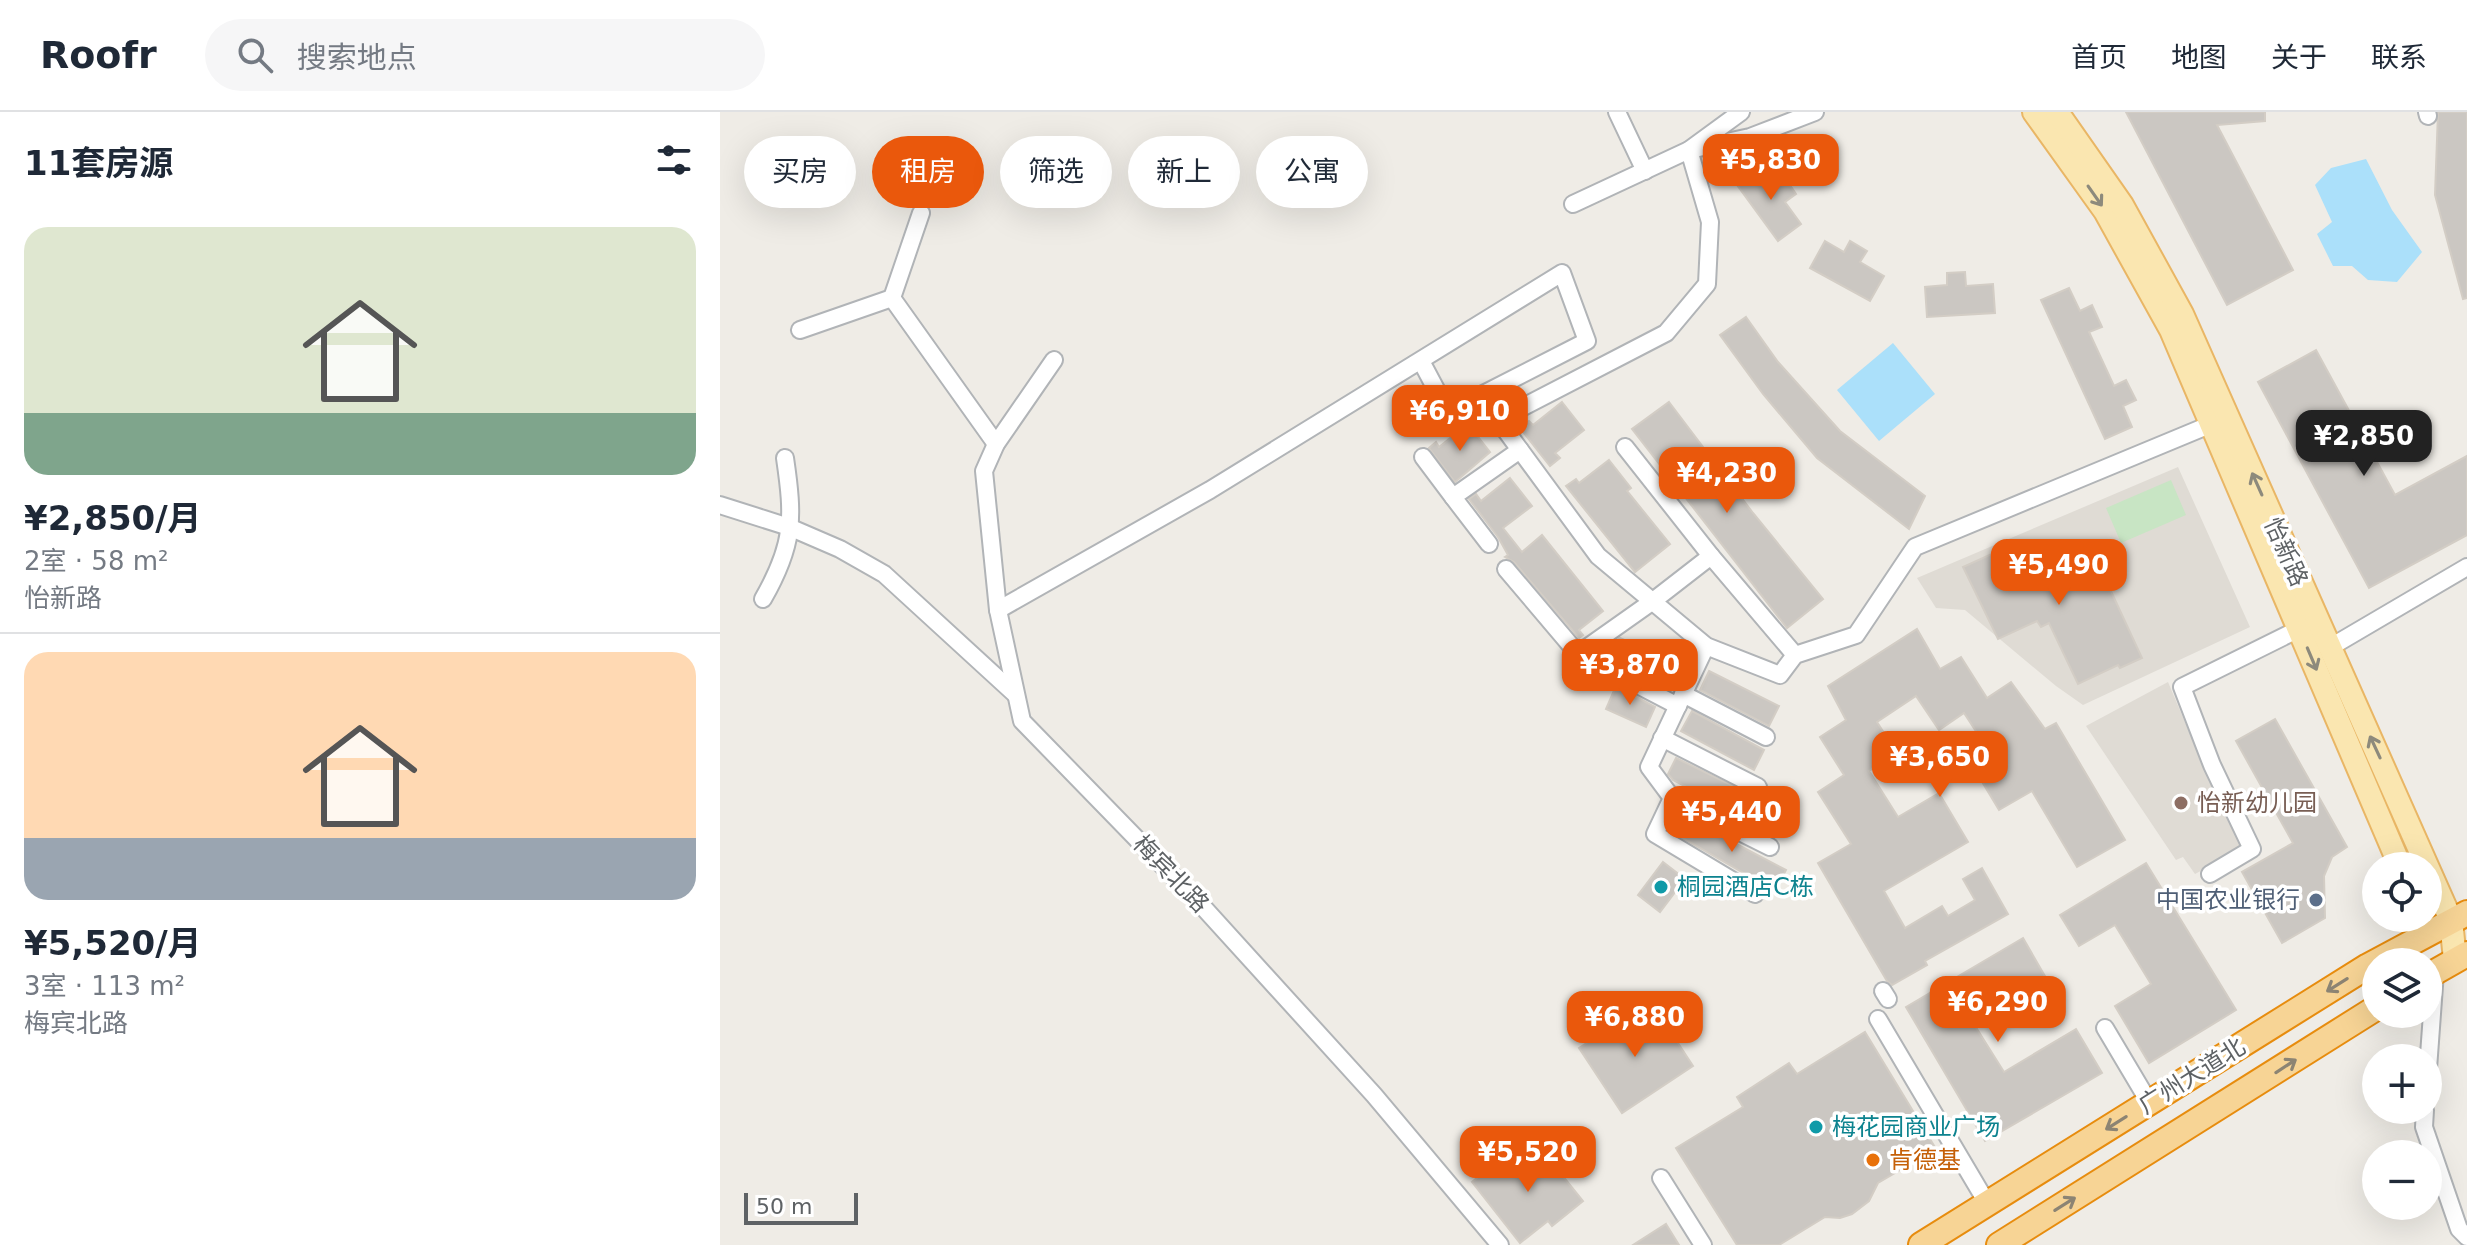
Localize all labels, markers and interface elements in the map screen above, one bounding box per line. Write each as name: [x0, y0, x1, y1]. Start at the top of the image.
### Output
search box: [205, 19, 765, 91]
text: Roofr: [40, 33, 157, 77]
icon: search: [233, 33, 277, 77]
text: 搜索地点: [297, 40, 417, 75]
text: 首页: [2071, 41, 2127, 74]
text: 地图: [2171, 41, 2227, 74]
text: 关于: [2271, 41, 2327, 74]
text: 联系: [2371, 41, 2427, 74]
pin: ¥5,830: [1706, 134, 1836, 202]
chip: 买房: [744, 136, 856, 208]
chip: 租房: [872, 136, 984, 208]
chip: 筛选: [1000, 136, 1112, 208]
chip: 新上: [1128, 136, 1240, 208]
chip: 公寓: [1256, 136, 1368, 208]
icon: filters: [652, 138, 696, 182]
text: 11套房源: [24, 143, 173, 183]
text: ¥5,830: [1721, 145, 1821, 175]
one-way arrow: [2087, 185, 2103, 207]
icon: home: [288, 279, 432, 423]
pin: ¥6,910: [1395, 385, 1525, 453]
text: ¥6,910: [1410, 396, 1510, 426]
pin: ¥2,850: [2299, 410, 2429, 478]
text: ¥2,850: [2314, 421, 2414, 451]
pin: ¥4,230: [1662, 447, 1792, 515]
text: ¥4,230: [1677, 458, 1777, 488]
one-way arrow: [2249, 473, 2264, 497]
text: ¥2,850/月: [24, 498, 202, 538]
street label: 怡新路: [2259, 513, 2313, 591]
pin: ¥5,490: [1994, 539, 2124, 607]
text: 2室 · 58 m²: [24, 546, 168, 576]
text: ¥5,490: [2009, 550, 2109, 580]
text: 怡新路: [24, 583, 102, 613]
pin: ¥3,870: [1565, 639, 1695, 707]
one-way arrow: [2306, 646, 2321, 671]
text: ¥3,870: [1580, 650, 1680, 680]
icon: home: [288, 704, 432, 848]
pin: ¥3,650: [1875, 731, 2005, 799]
one-way arrow: [2367, 735, 2382, 759]
text: ¥3,650: [1890, 742, 1990, 772]
pin: ¥5,440: [1667, 786, 1797, 854]
place label: 怡新幼儿园: [2197, 789, 2317, 817]
marker: 怡新幼儿园: [2172, 794, 2190, 812]
text: ¥5,440: [1682, 797, 1782, 827]
street label: 梅宾北路: [1128, 830, 1214, 918]
map controls: [2362, 852, 2442, 1220]
button: locate: [2362, 852, 2442, 932]
place label: 桐园酒店C栋: [1677, 873, 1814, 901]
marker: 桐园酒店C栋: [1652, 878, 1670, 896]
place label: 中国农业银行: [2156, 886, 2300, 914]
marker: 中国农业银行: [2307, 891, 2325, 909]
text: ¥5,520/月: [24, 923, 202, 963]
button: layers: [2362, 948, 2442, 1028]
text: 3室 · 113 m²: [24, 971, 185, 1001]
pin: ¥6,290: [1933, 976, 2063, 1044]
one-way arrow: [2326, 977, 2348, 994]
text: ¥6,290: [1948, 987, 2048, 1017]
pin: ¥6,880: [1570, 991, 1700, 1059]
text: ¥6,880: [1585, 1002, 1685, 1032]
text: 梅宾北路: [24, 1008, 128, 1038]
street label: 广州大道北: [2134, 1032, 2250, 1120]
button: +: [2362, 1044, 2442, 1124]
one-way arrow: [2274, 1058, 2297, 1074]
place label: 梅花园商业广场: [1832, 1113, 2000, 1141]
one-way arrow: [2105, 1115, 2128, 1131]
marker: 梅花园商业广场: [1807, 1118, 1825, 1136]
pin: ¥5,520: [1463, 1126, 1593, 1194]
text: ¥5,520: [1478, 1137, 1578, 1167]
button: −: [2362, 1140, 2442, 1220]
place label: 肯德基: [1889, 1146, 1961, 1174]
marker: 肯德基: [1864, 1151, 1882, 1169]
scale bar: [744, 1189, 858, 1225]
text: 50 m: [756, 1194, 812, 1219]
one-way arrow: [2053, 1196, 2076, 1212]

